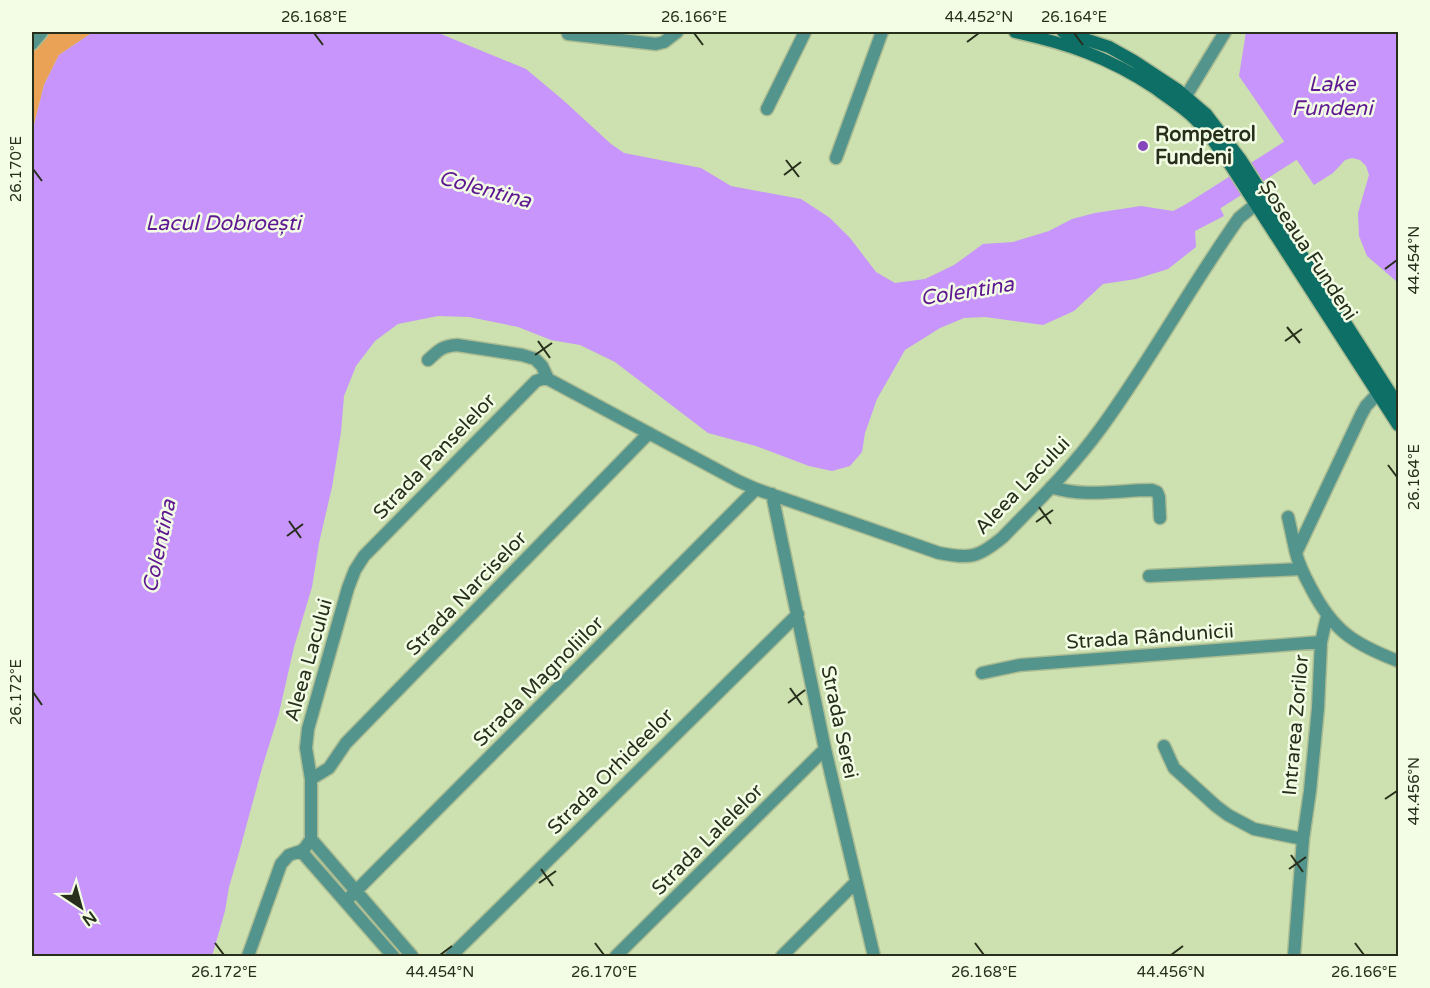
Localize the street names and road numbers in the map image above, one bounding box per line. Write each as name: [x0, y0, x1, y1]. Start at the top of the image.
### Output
street label: Șoseaua Fundeni: [1254, 176, 1362, 325]
street label: Strada Panselelor: [368, 388, 501, 525]
street label: Aleea Lacului: [970, 432, 1075, 540]
street label: Strada Narciselor: [401, 526, 532, 661]
street label: Aleea Lacului: [280, 596, 338, 724]
street label: Strada Magnoliilor: [468, 611, 609, 752]
street label: Strada Rândunicii: [1066, 619, 1235, 655]
street label: Intrarea Zorilor: [1278, 653, 1314, 797]
street label: Strada Serei: [815, 664, 863, 781]
street label: Strada Orhideelor: [543, 703, 679, 840]
street label: Strada Lalelelor: [647, 779, 769, 900]

